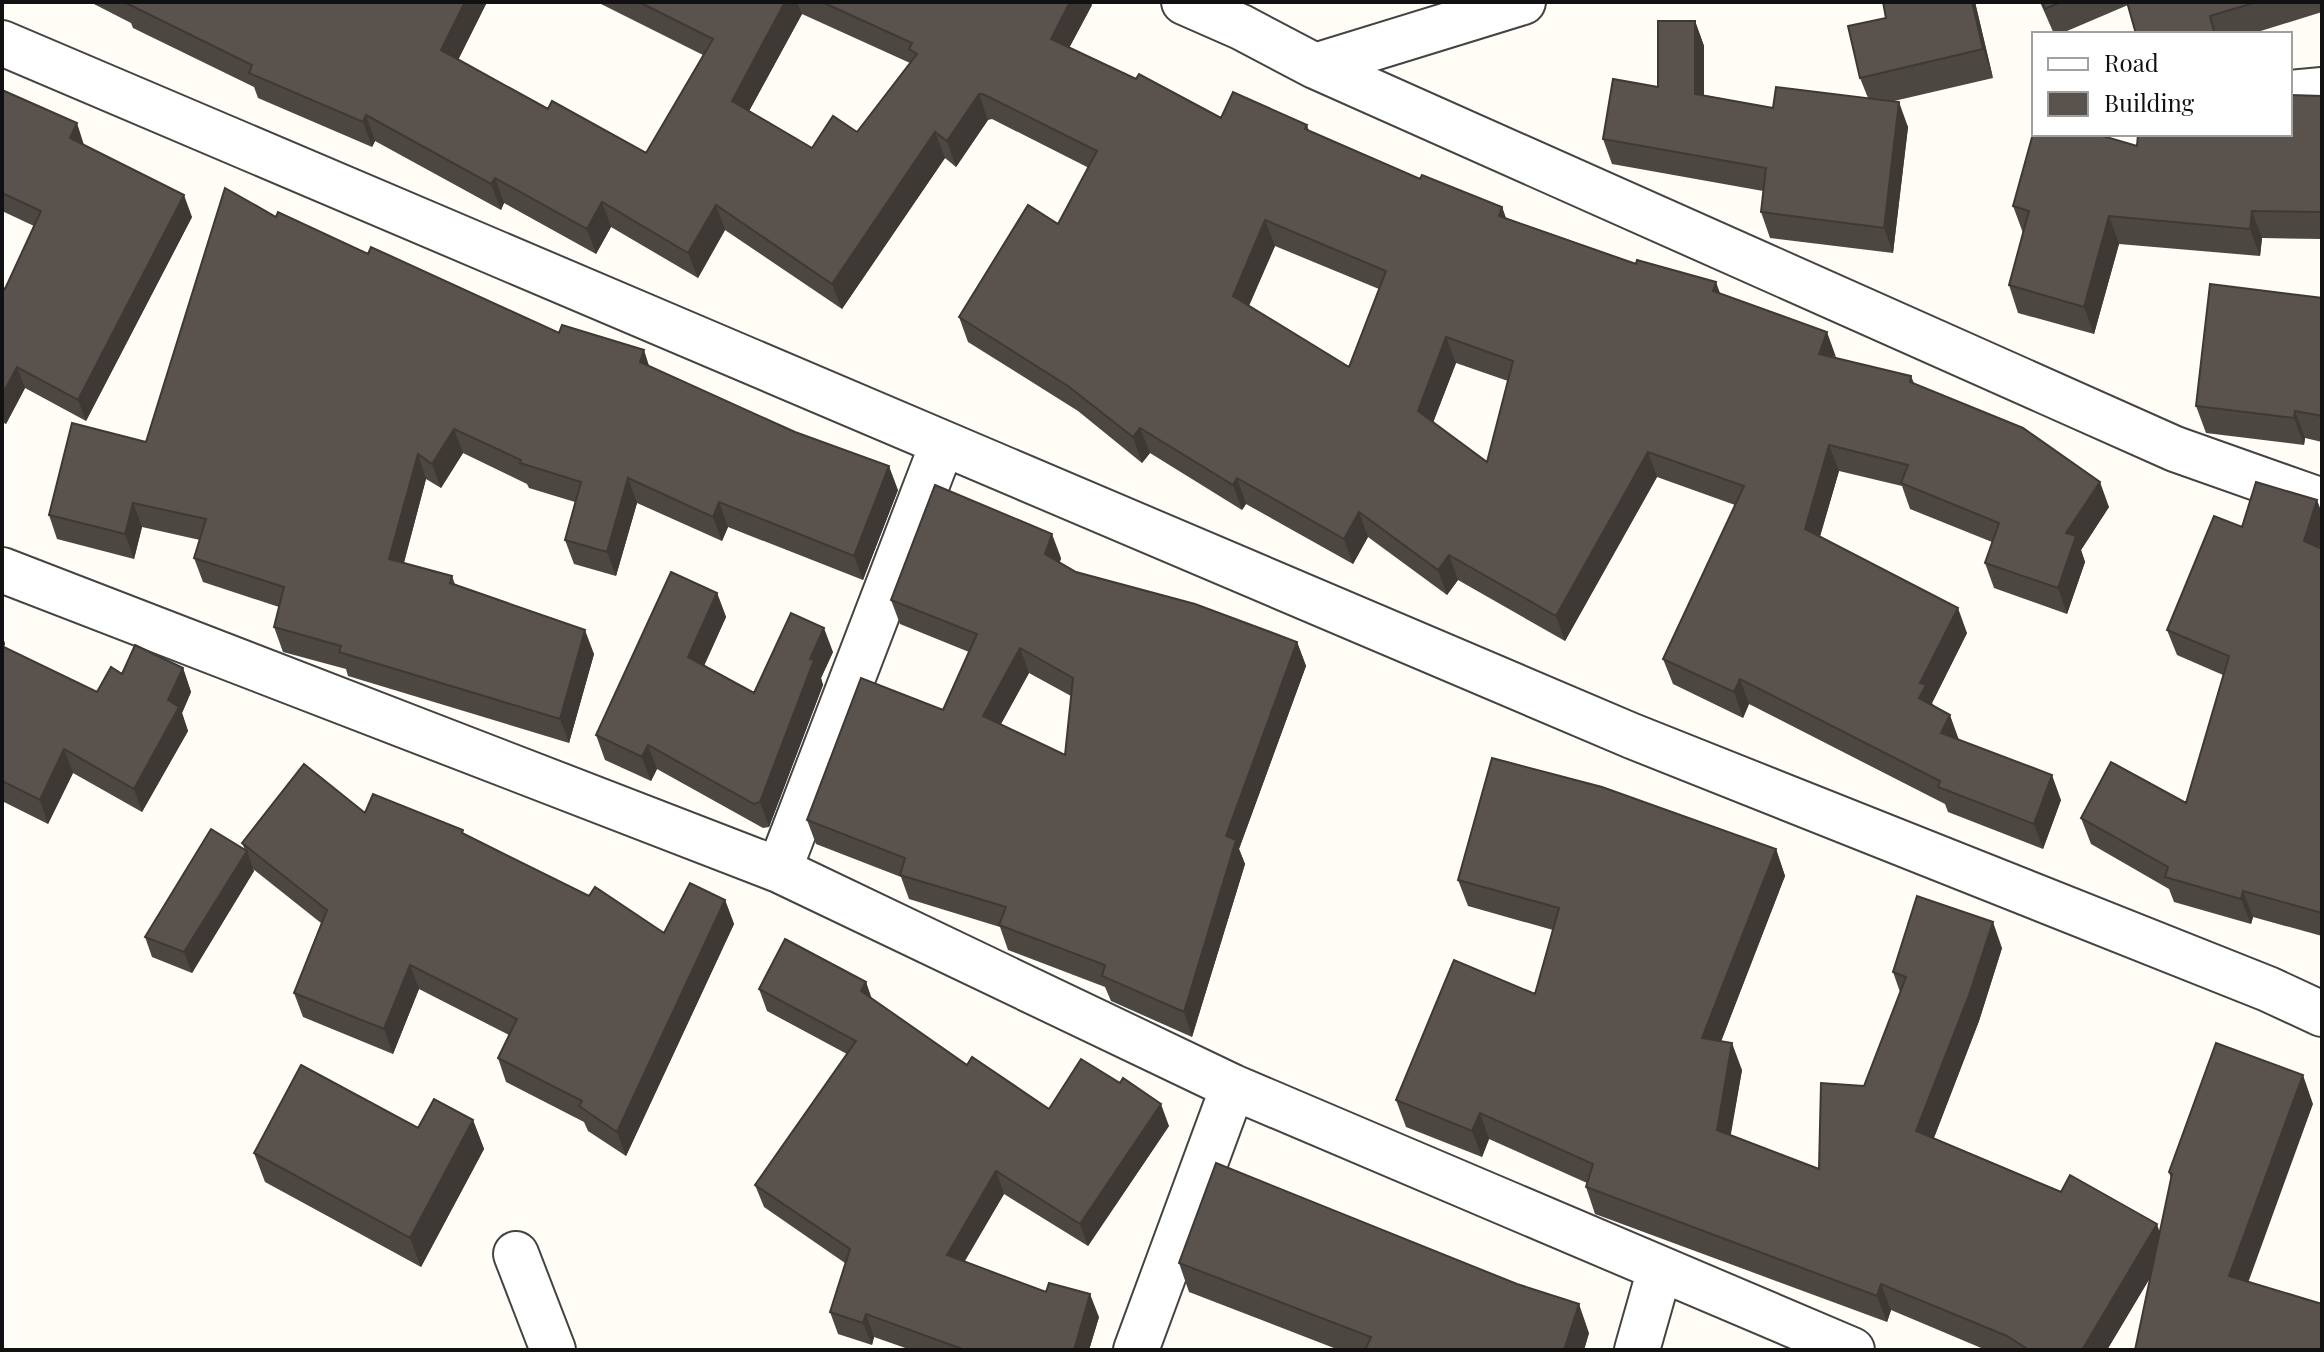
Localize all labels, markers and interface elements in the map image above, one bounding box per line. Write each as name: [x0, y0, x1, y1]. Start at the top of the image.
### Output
legend: [2032, 32, 2292, 136]
text: Road: [2104, 46, 2159, 78]
text: Building: [2104, 86, 2195, 118]

